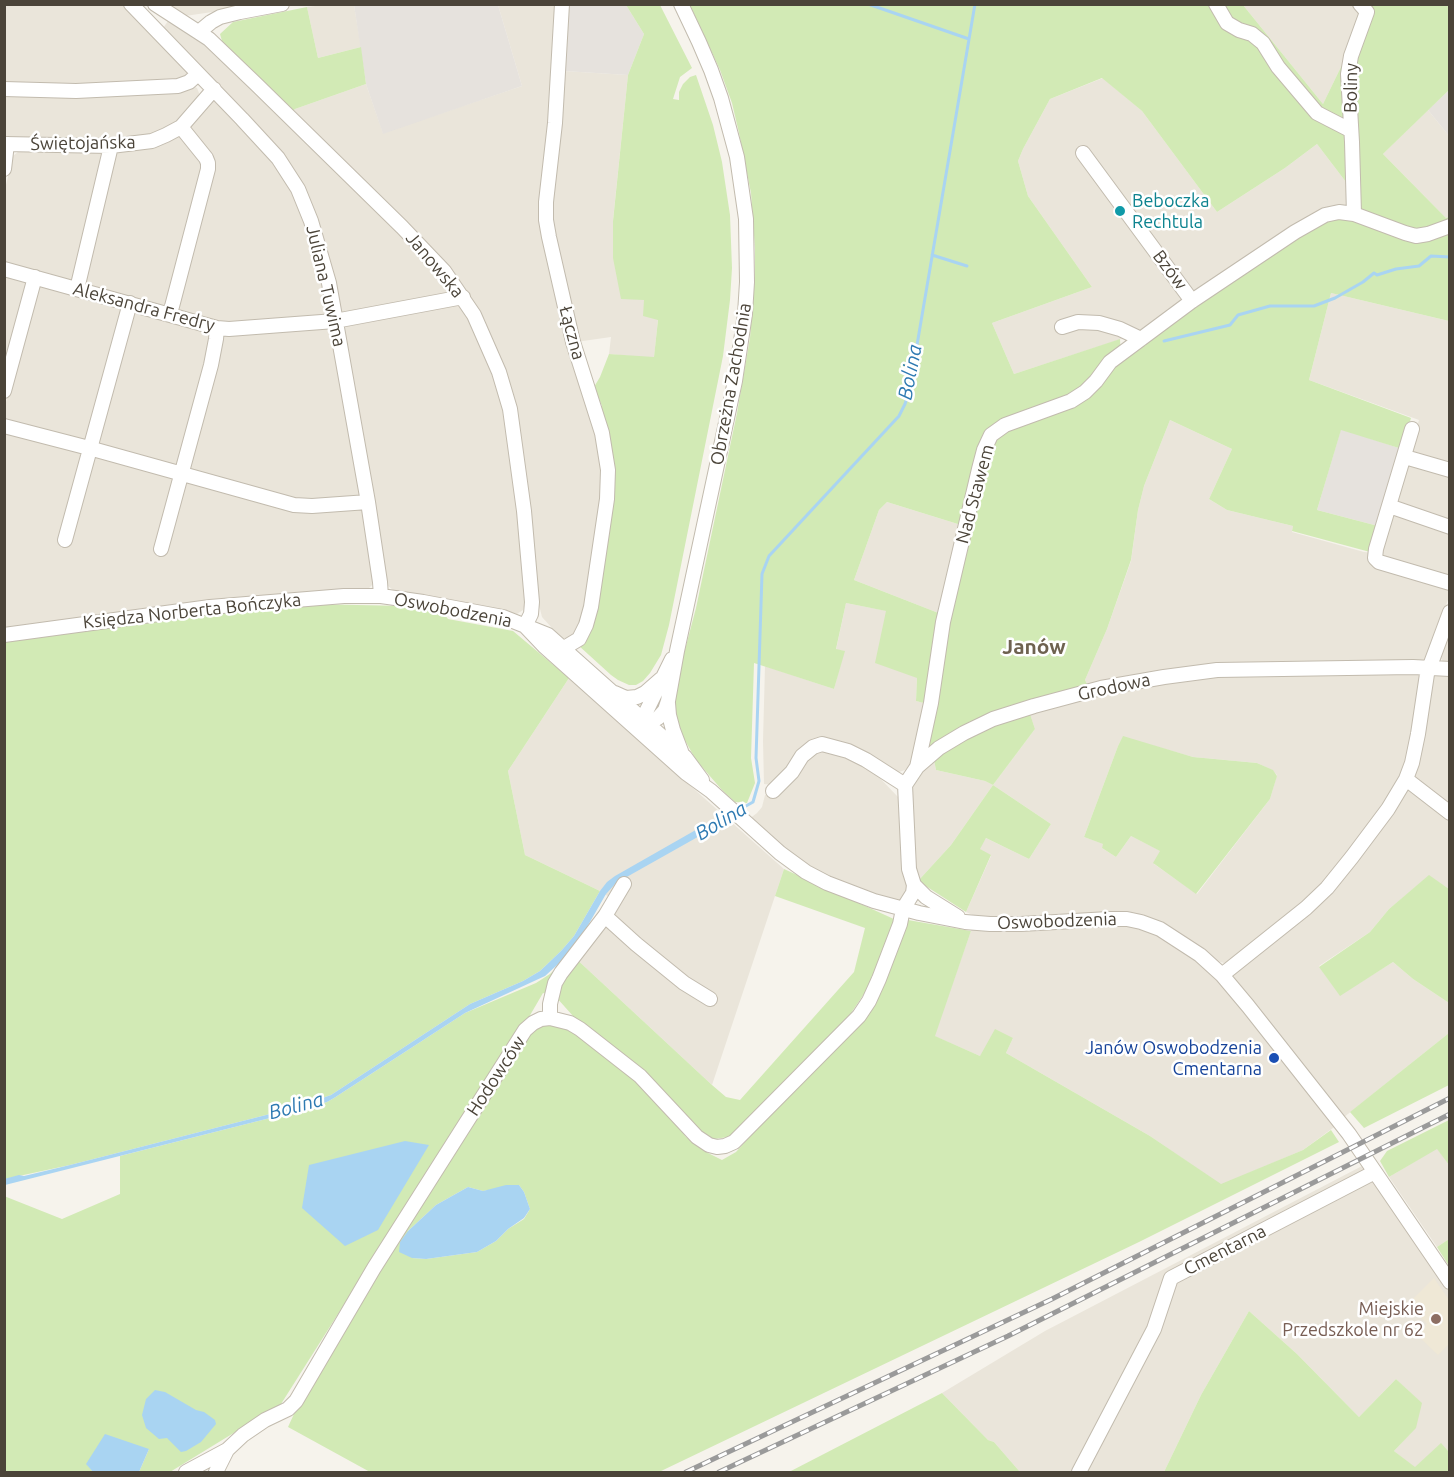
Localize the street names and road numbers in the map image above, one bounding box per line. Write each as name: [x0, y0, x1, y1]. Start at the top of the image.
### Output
street label: Boliny: [1340, 63, 1362, 113]
street label: Świętojańska: [30, 131, 136, 155]
street label: Juliana Tuwima: [302, 223, 350, 349]
street label: Janowska: [401, 228, 469, 302]
street label: Bzów: [1148, 246, 1192, 294]
street label: Aleksandra Fredry: [71, 278, 217, 336]
street label: Obrzeżna Zachodnia: [706, 301, 756, 467]
street label: Łączna: [554, 304, 590, 362]
street label: Nad Stawem: [951, 442, 999, 546]
street label: Oswobodzenia: [392, 588, 514, 632]
street label: Księdza Norberta Bończyka: [82, 589, 302, 633]
street label: Grodowa: [1076, 669, 1152, 705]
street label: Oswobodzenia: [997, 908, 1117, 934]
street label: Hodowców: [462, 1032, 530, 1120]
street label: Cmentarna: [1180, 1220, 1270, 1280]

